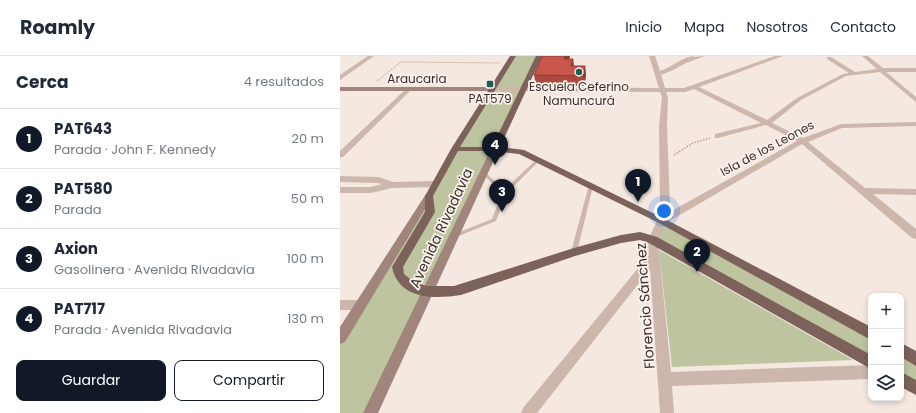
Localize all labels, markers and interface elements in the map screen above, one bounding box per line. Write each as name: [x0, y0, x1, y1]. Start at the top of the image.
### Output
text: Roamly: [20, 14, 95, 41]
text: Inicio: [625, 17, 662, 37]
text: Mapa: [684, 17, 725, 37]
text: Nosotros: [747, 17, 808, 37]
text: Contacto: [830, 17, 896, 37]
marker: Escuela Ceferino Namuncurá: [574, 67, 584, 77]
text: Cerca: [16, 70, 69, 94]
street label: Araucaria: [387, 70, 447, 87]
text: 4 resultados: [244, 72, 324, 91]
place label: Escuela Ceferino Namuncurá: [529, 78, 629, 109]
marker: PAT579: [485, 79, 495, 89]
place label: PAT579: [468, 90, 512, 107]
street label: Isla de los Leones: [717, 116, 817, 180]
text: PAT643: [54, 118, 112, 139]
text: 1: [27, 129, 31, 148]
text: 20 m: [291, 129, 324, 148]
pin: 4: [482, 132, 508, 165]
text: Parada · John F. Kennedy: [54, 140, 216, 159]
street label: Avenida Rivadavia: [404, 165, 478, 291]
pin: 1: [625, 169, 651, 202]
text: PAT580: [54, 178, 113, 199]
pin: 3: [489, 179, 515, 212]
text: 2: [25, 189, 33, 208]
text: 50 m: [291, 189, 324, 208]
text: Parada: [54, 200, 102, 219]
your location: [654, 201, 674, 221]
text: Axion: [54, 238, 98, 259]
pin: 2: [684, 239, 710, 272]
street label: Florencio Sánchez: [631, 242, 659, 370]
text: 3: [25, 249, 33, 268]
text: 100 m: [287, 249, 324, 268]
text: Gasolinera · Avenida Rivadavia: [54, 260, 255, 279]
map controls: [868, 293, 904, 401]
button: +: [868, 293, 904, 329]
text: PAT717: [54, 298, 105, 319]
text: 4: [25, 309, 33, 328]
text: 130 m: [287, 309, 324, 328]
text: Parada · Avenida Rivadavia: [54, 320, 232, 339]
button: −: [868, 329, 904, 365]
button: Guardar: [16, 360, 166, 401]
button: Compartir: [174, 360, 324, 401]
button: layers: [868, 365, 904, 401]

